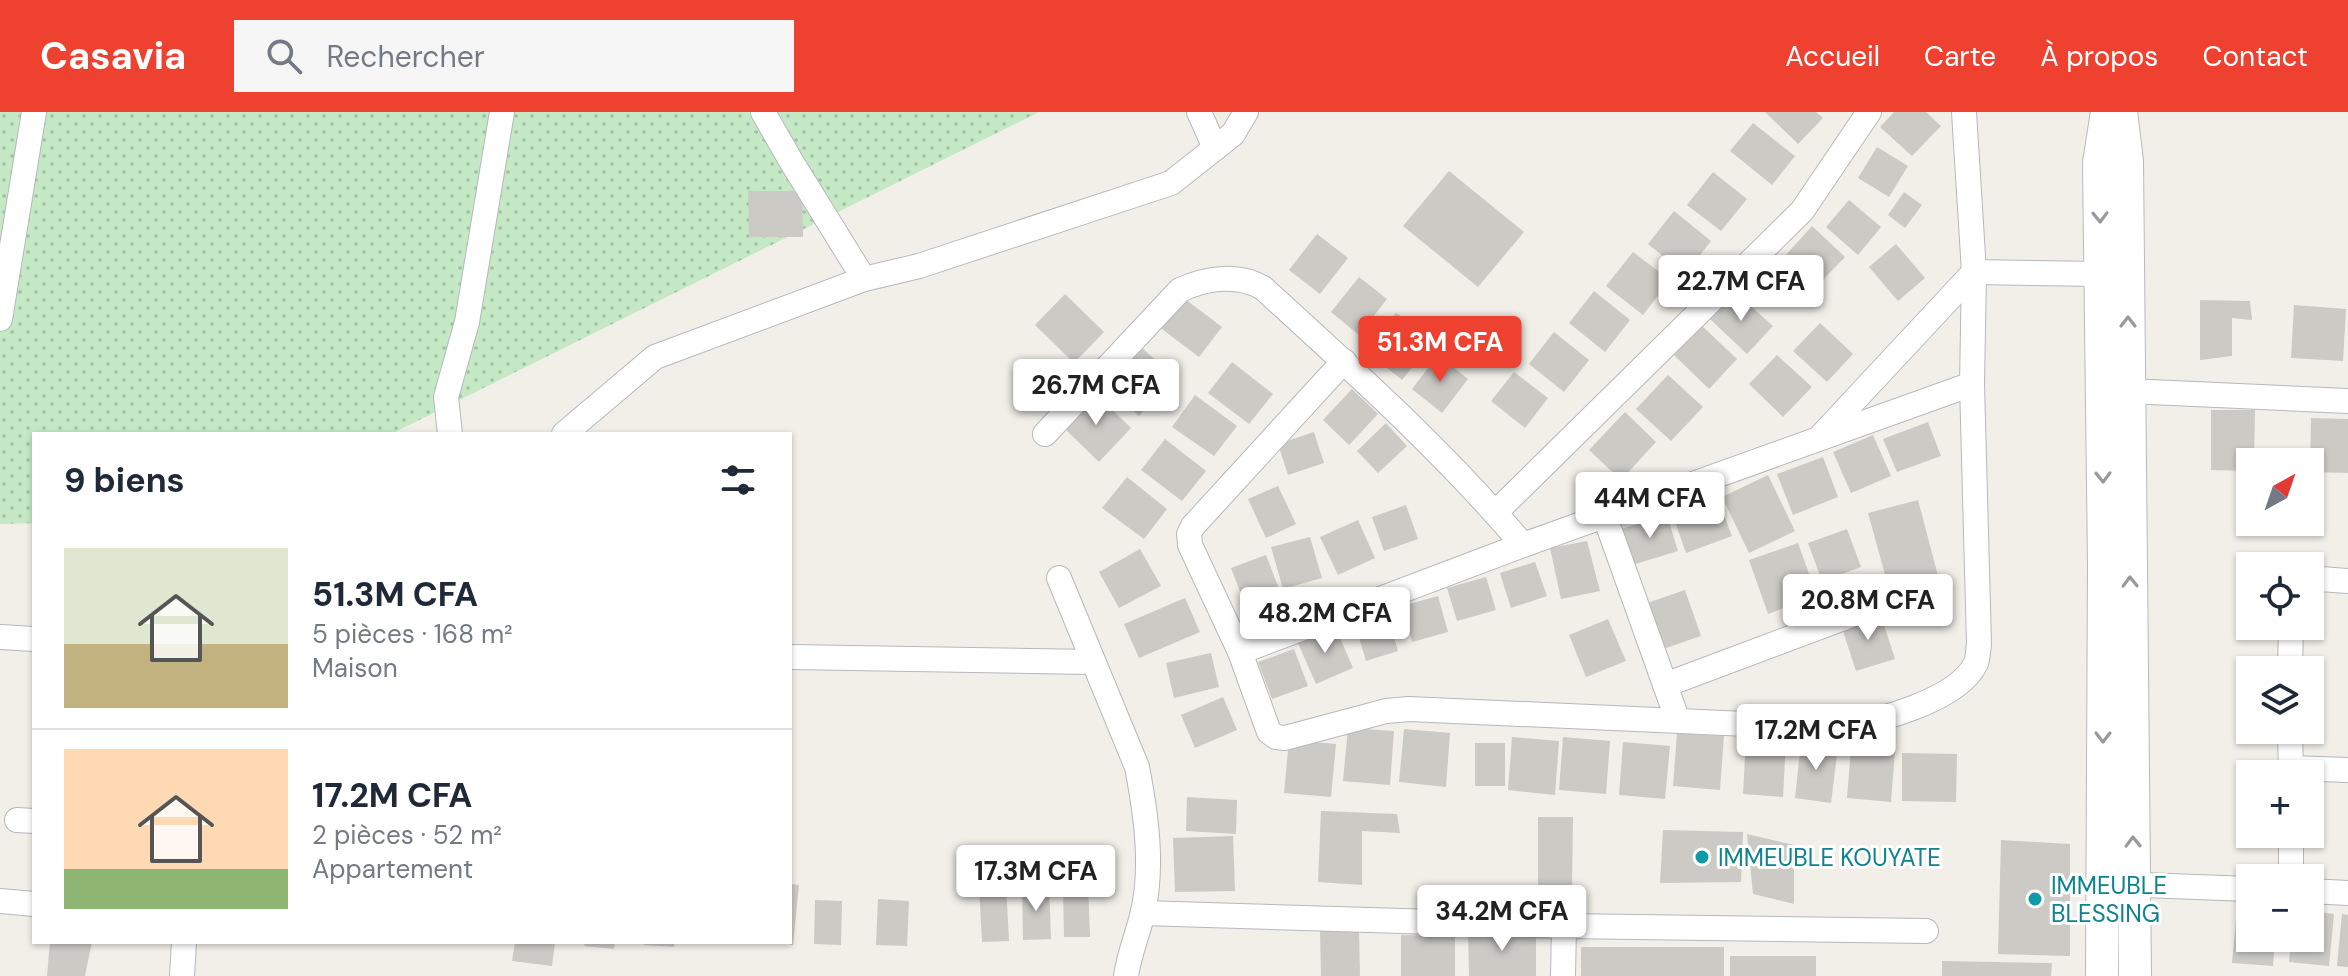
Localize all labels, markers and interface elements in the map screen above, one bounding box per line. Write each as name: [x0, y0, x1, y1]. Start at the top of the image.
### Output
search box: [234, 20, 794, 92]
text: Casavia: [40, 31, 186, 81]
icon: search: [262, 34, 306, 78]
text: Rechercher: [326, 37, 485, 76]
text: Accueil: [1785, 38, 1880, 75]
text: Carte: [1924, 38, 1996, 75]
text: À propos: [2040, 38, 2158, 75]
text: Contact: [2202, 38, 2308, 75]
one-way arrow: [2092, 211, 2109, 224]
pin: 22.7M CFA: [1649, 255, 1833, 323]
text: 22.7M CFA: [1677, 264, 1805, 298]
one-way arrow: [2119, 315, 2137, 328]
pin: 51.3M CFA: [1348, 316, 1532, 384]
text: 51.3M CFA: [1376, 325, 1504, 359]
pin: 26.7M CFA: [1004, 359, 1188, 427]
text: 26.7M CFA: [1031, 368, 1161, 402]
north arrow: [2236, 448, 2324, 536]
map controls: [2236, 448, 2324, 952]
text: 9 biens: [64, 458, 185, 503]
icon: filters: [716, 458, 760, 502]
one-way arrow: [2094, 471, 2112, 484]
pin: 44M CFA: [1576, 472, 1724, 540]
text: 44M CFA: [1593, 481, 1707, 515]
button: locate: [2236, 552, 2324, 640]
text: 51.3M CFA: [312, 572, 478, 617]
pin: 20.8M CFA: [1776, 574, 1960, 642]
one-way arrow: [2122, 575, 2139, 588]
icon: home: [128, 580, 224, 676]
text: 20.8M CFA: [1801, 583, 1935, 617]
pin: 48.2M CFA: [1233, 587, 1417, 655]
text: 48.2M CFA: [1258, 596, 1392, 630]
text: 5 pièces · 168 m²: [312, 617, 513, 651]
text: Maison: [312, 651, 398, 685]
button: layers: [2236, 656, 2324, 744]
pin: 17.2M CFA: [1724, 704, 1908, 772]
text: 17.2M CFA: [1755, 713, 1877, 747]
one-way arrow: [2094, 731, 2112, 744]
button: +: [2236, 760, 2324, 848]
text: 17.2M CFA: [312, 773, 472, 818]
icon: home: [128, 781, 224, 877]
text: 2 pièces · 52 m²: [312, 818, 502, 852]
one-way arrow: [2124, 835, 2142, 848]
place label: IMMEUBLE KOUYATE: [1718, 842, 1941, 873]
pin: 17.3M CFA: [944, 845, 1128, 913]
marker: IMMEUBLE KOUYATE: [1693, 848, 1711, 866]
text: Appartement: [312, 852, 473, 886]
text: 17.3M CFA: [974, 854, 1098, 888]
button: −: [2236, 864, 2324, 952]
place label: IMMEUBLE BLESSING: [2051, 870, 2167, 929]
pin: 34.2M CFA: [1410, 885, 1594, 953]
marker: IMMEUBLE BLESSING: [2026, 890, 2044, 908]
text: 34.2M CFA: [1435, 894, 1569, 928]

